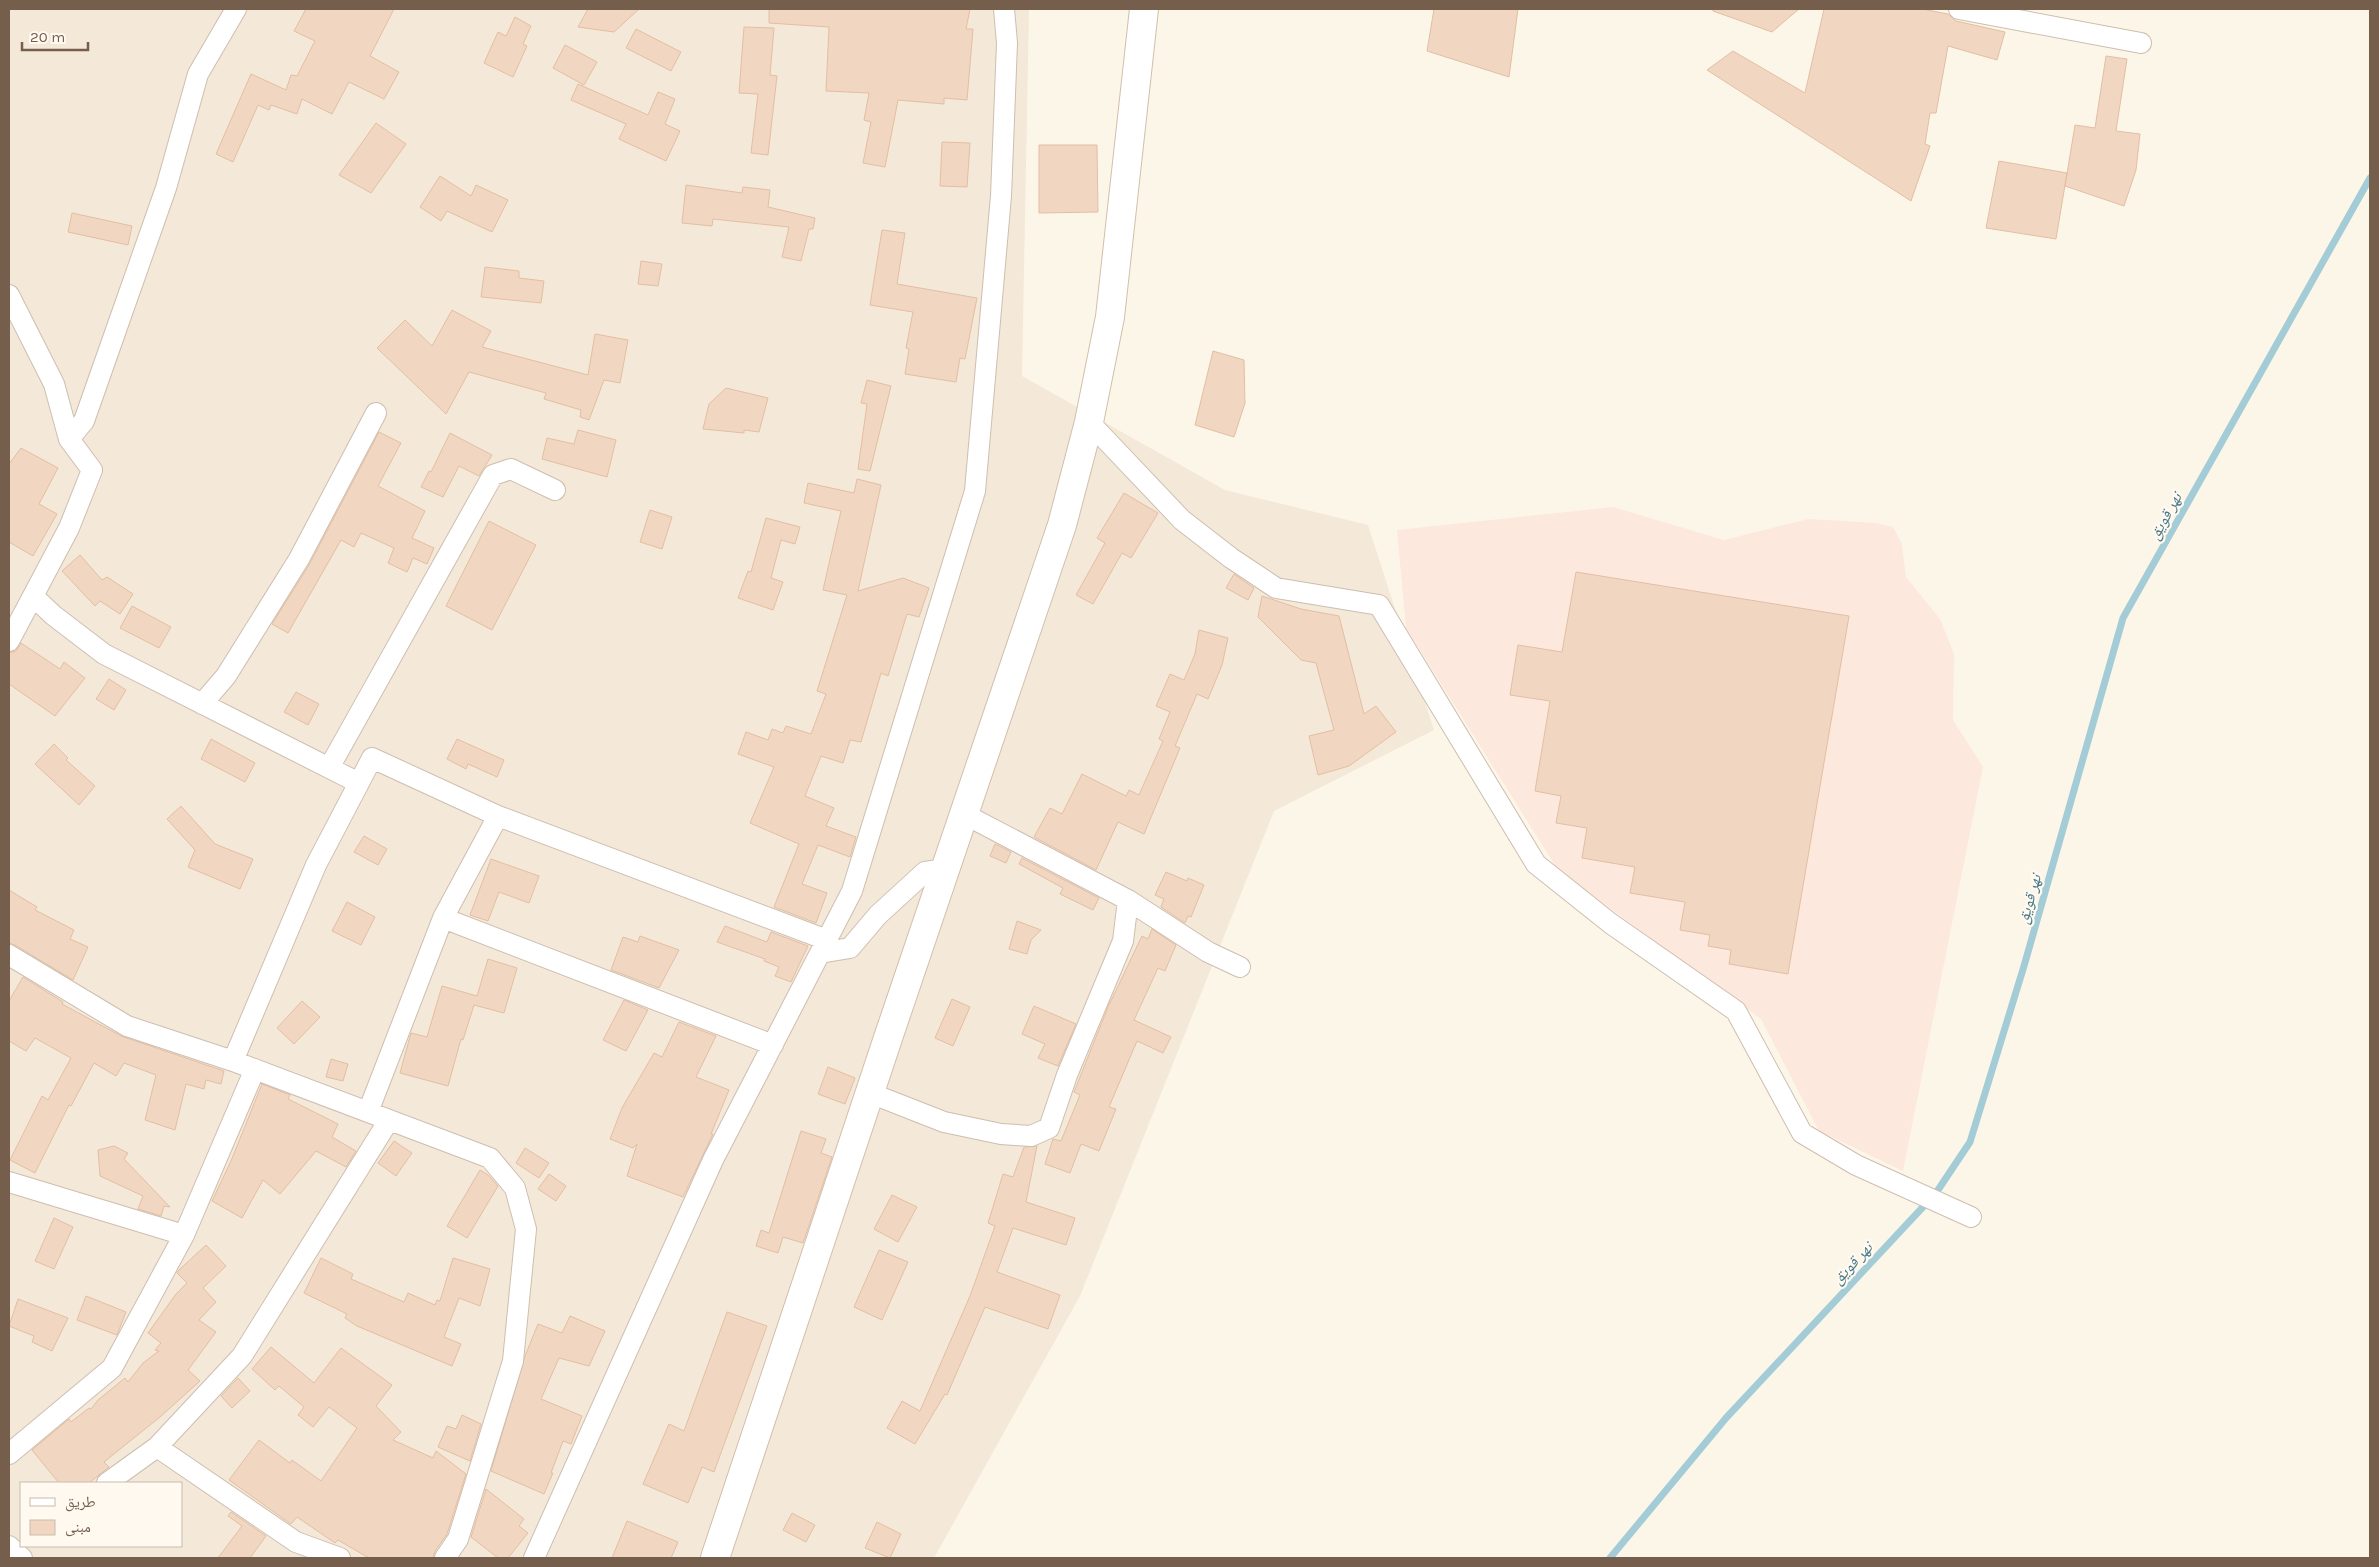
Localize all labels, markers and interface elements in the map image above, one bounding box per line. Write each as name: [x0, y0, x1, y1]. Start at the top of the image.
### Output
scale bar: [22, 20, 89, 52]
text: 20 m: [30, 28, 65, 46]
water label: نهر قويق: [2144, 487, 2188, 543]
water label: نهر قويق: [2013, 870, 2047, 926]
water label: نهر قويق: [1828, 1236, 1879, 1289]
legend: [20, 1482, 182, 1547]
text: طريق: [65, 1493, 96, 1512]
text: مبنى: [65, 1518, 91, 1537]

